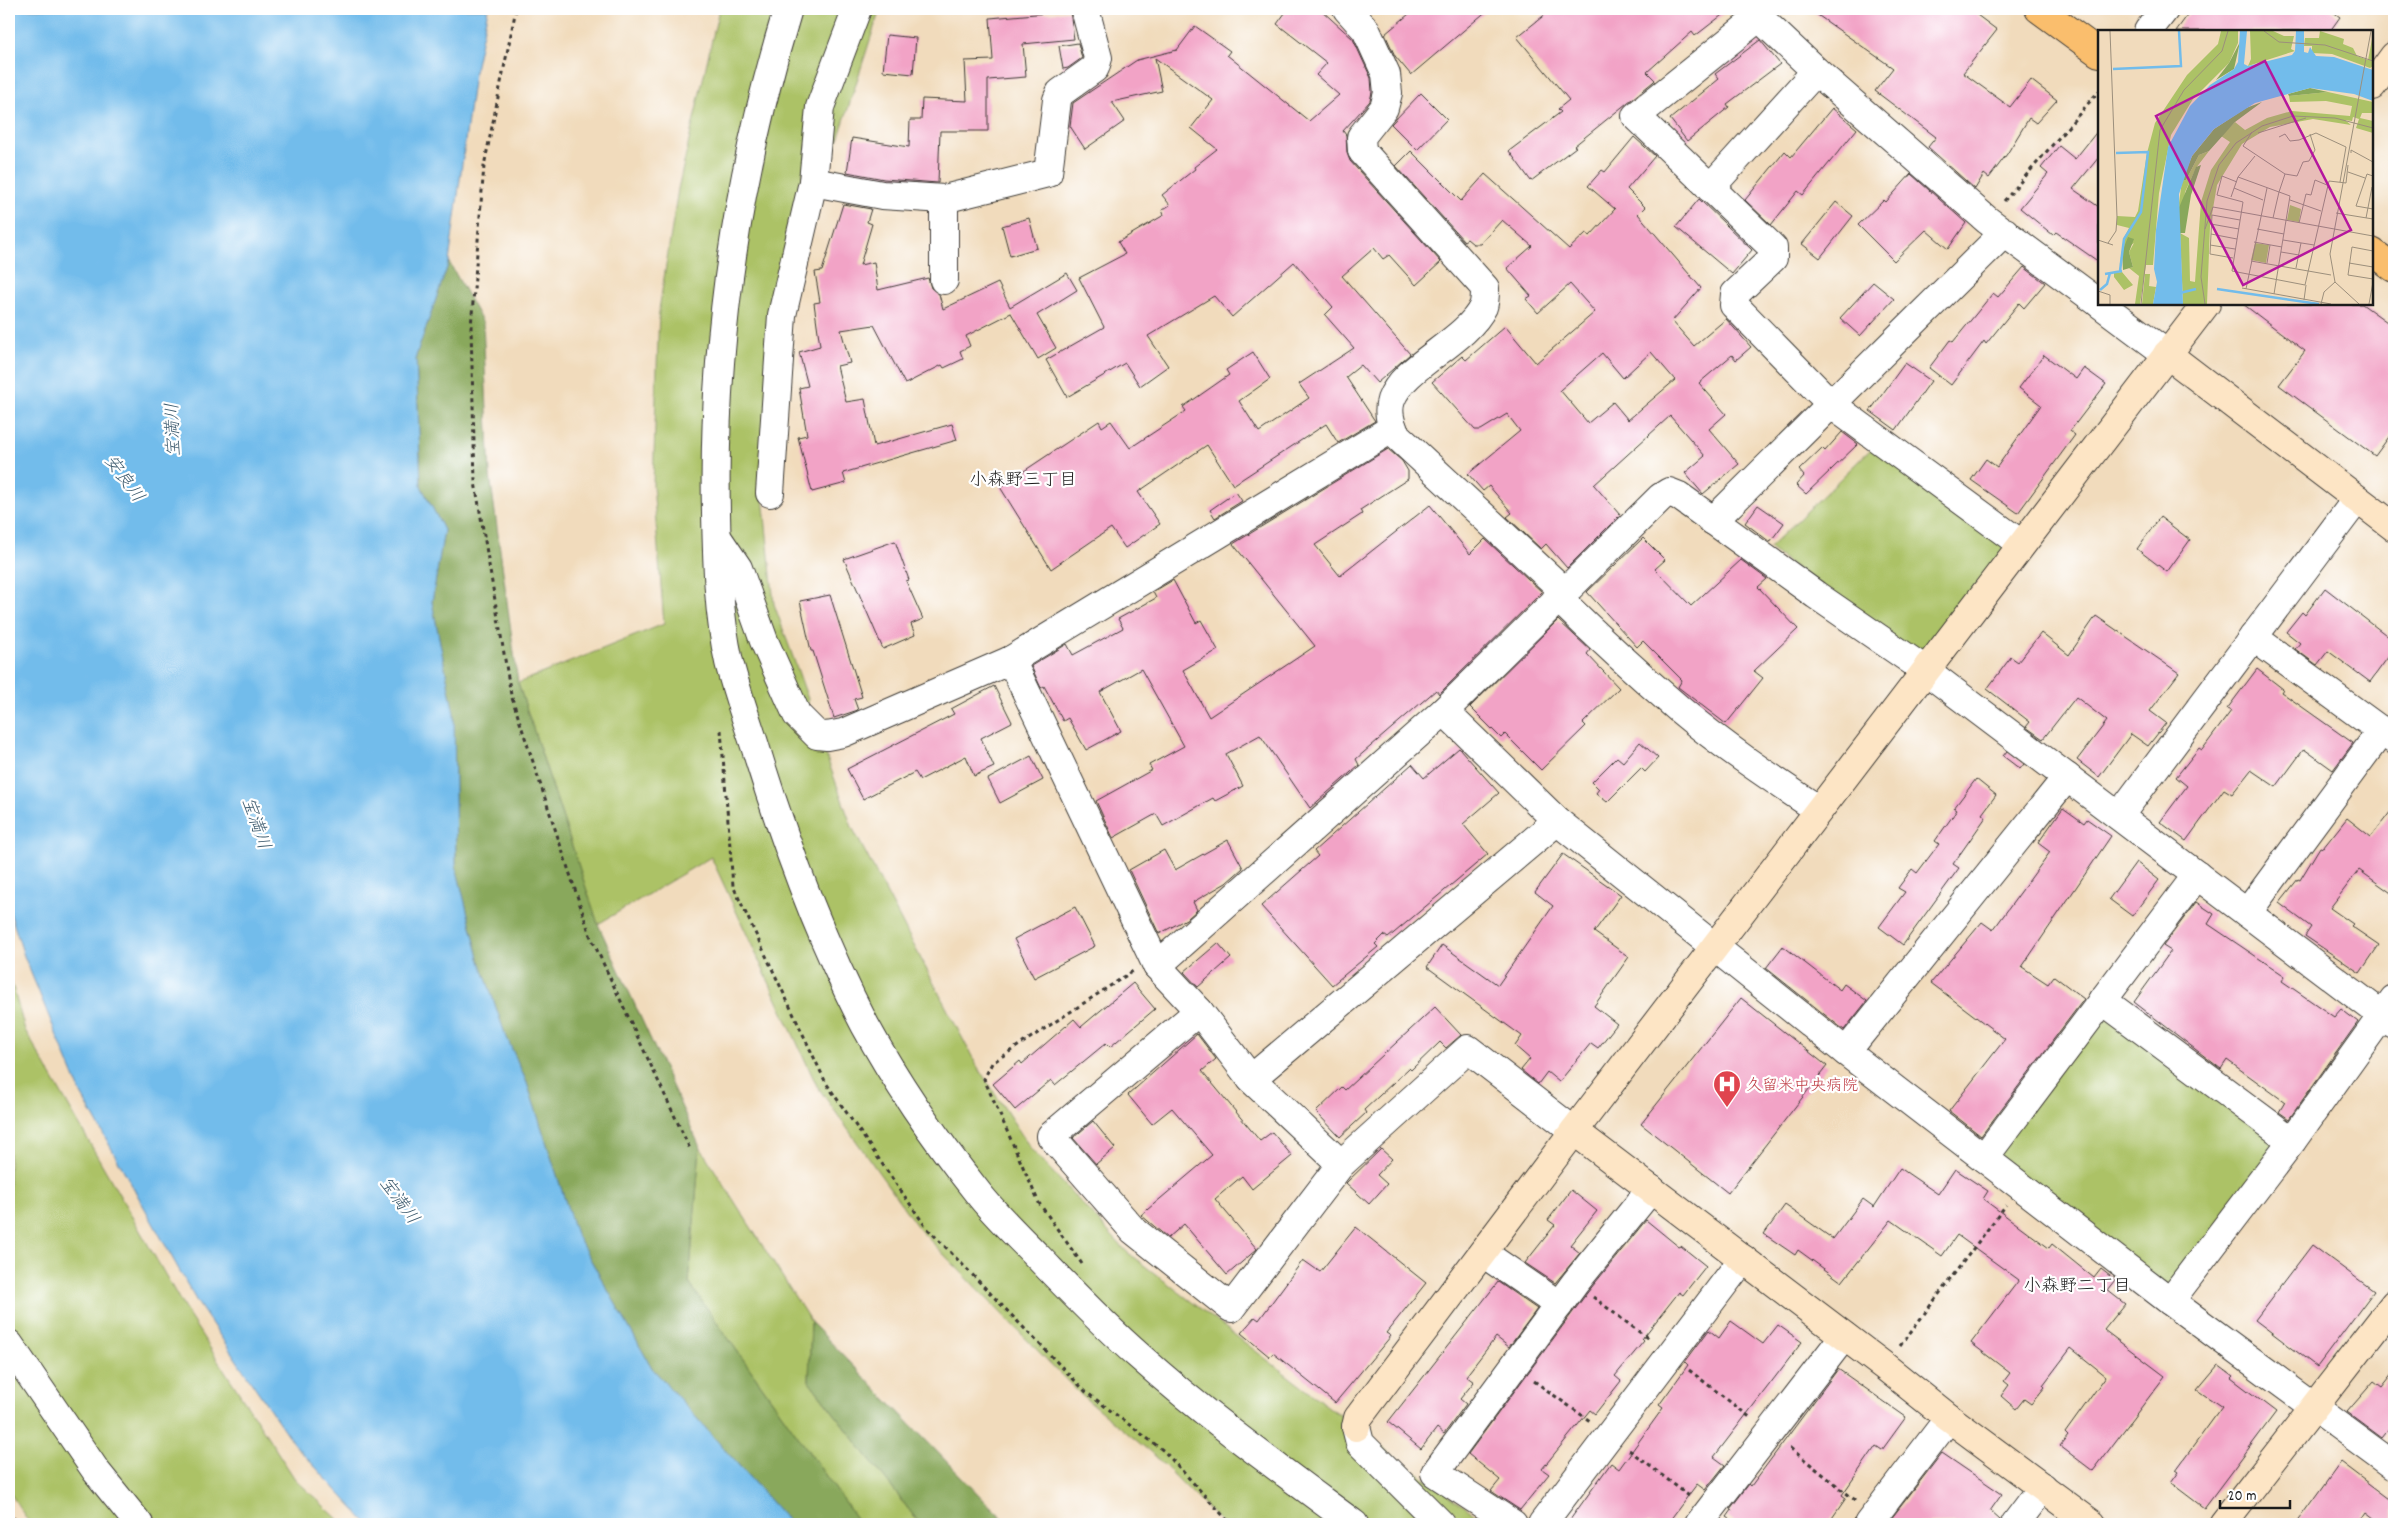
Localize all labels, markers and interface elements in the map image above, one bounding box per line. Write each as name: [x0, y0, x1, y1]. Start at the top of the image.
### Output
inset map: [2098, 30, 2373, 305]
water label: 宝満川: [161, 402, 188, 457]
water label: 安良川: [97, 450, 149, 509]
district label: 小森野三丁目: [969, 469, 1077, 494]
water label: 宝満川: [234, 794, 275, 853]
hospital icon: 久留米中央病院: [1712, 1069, 1742, 1108]
place label: 久留米中央病院: [1746, 1075, 1858, 1098]
water label: 宝満川: [372, 1172, 424, 1231]
district label: 小森野二丁目: [2023, 1275, 2131, 1300]
scale bar: [2220, 1478, 2290, 1510]
text: 20 m: [2228, 1486, 2256, 1508]

